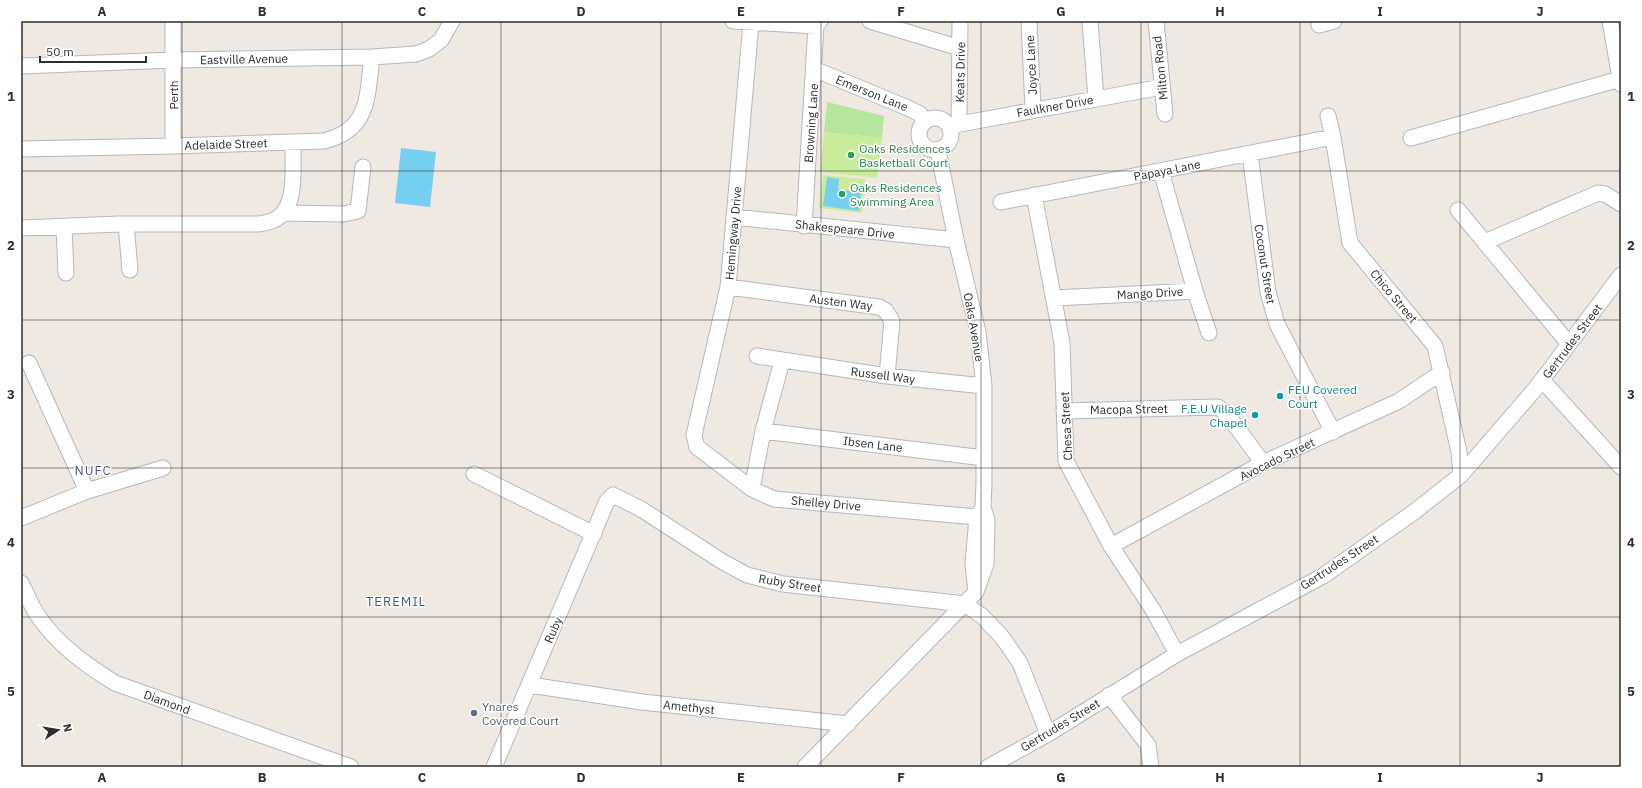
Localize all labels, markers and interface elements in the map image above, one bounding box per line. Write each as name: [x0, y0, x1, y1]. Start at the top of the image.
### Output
text: A: [98, 3, 107, 20]
text: B: [258, 3, 267, 20]
text: C: [418, 3, 427, 20]
text: D: [576, 3, 586, 20]
text: E: [737, 3, 745, 20]
text: F: [897, 3, 905, 20]
text: G: [1056, 3, 1066, 20]
text: H: [1215, 3, 1225, 20]
text: I: [1377, 3, 1383, 20]
text: J: [1536, 3, 1544, 20]
street label: Joyce Lane: [1022, 34, 1040, 95]
street label: Milton Road: [1149, 35, 1171, 101]
scale bar: [40, 38, 146, 64]
street label: Keats Drive: [952, 41, 968, 103]
text: 50 m: [46, 44, 74, 59]
street label: Eastville Avenue: [200, 51, 289, 67]
street label: Emerson Lane: [834, 72, 911, 114]
street label: Perth: [166, 80, 181, 110]
street label: Browning Lane: [801, 82, 821, 163]
text: 1: [7, 88, 15, 105]
text: 1: [1627, 88, 1635, 105]
street label: Faulkner Drive: [1016, 92, 1095, 120]
street label: Adelaide Street: [184, 135, 268, 153]
place label: Oaks Residences Basketball Court: [859, 141, 951, 170]
marker: Oaks Residences Basketball Court: [846, 150, 856, 160]
street label: Papaya Lane: [1132, 156, 1202, 184]
place label: Oaks Residences Swimming Area: [850, 180, 942, 209]
street label: Hemingway Drive: [721, 185, 745, 280]
marker: Oaks Residences Swimming Area: [837, 189, 847, 199]
street label: Shakespeare Drive: [794, 216, 896, 242]
street label: Coconut Street: [1251, 223, 1279, 305]
text: 2: [7, 237, 15, 254]
text: 2: [1627, 237, 1635, 254]
street label: Chico Street: [1367, 266, 1421, 326]
street label: Mango Drive: [1116, 284, 1184, 302]
street label: Austen Way: [809, 291, 873, 313]
street label: Oaks Avenue: [961, 291, 988, 363]
street label: Gertrudes Street: [1539, 301, 1605, 381]
street label: Russell Way: [850, 364, 916, 386]
place label: FEU Covered Court: [1288, 382, 1357, 411]
text: 3: [7, 386, 15, 403]
text: 3: [1627, 386, 1635, 403]
street label: Chesa Street: [1057, 391, 1075, 461]
marker: FEU Covered Court: [1275, 391, 1285, 401]
street label: Macopa Street: [1090, 401, 1168, 417]
place label: F.E.U Village Chapel: [1181, 401, 1247, 430]
marker: F.E.U Village Chapel: [1250, 410, 1260, 420]
street label: Ibsen Lane: [842, 433, 904, 455]
street label: Avocado Street: [1237, 434, 1317, 484]
district label: NUFC: [74, 462, 112, 479]
street label: Shelley Drive: [790, 492, 862, 514]
street label: Gertrudes Street: [1297, 531, 1381, 593]
text: 4: [7, 534, 15, 551]
text: 4: [1627, 534, 1635, 551]
street label: Ruby Street: [758, 571, 822, 595]
district label: TEREMIL: [366, 593, 426, 610]
street label: Ruby: [541, 614, 565, 646]
text: 5: [7, 683, 15, 700]
text: 5: [1627, 683, 1635, 700]
street label: Diamond: [142, 687, 192, 717]
street label: Gertrudes Street: [1018, 695, 1102, 755]
street label: Amethyst: [663, 697, 715, 717]
place label: Ynares Covered Court: [482, 699, 559, 728]
marker: Ynares Covered Court: [469, 708, 479, 718]
north arrow: [38, 710, 78, 750]
text: N: [60, 723, 75, 733]
text: A: [98, 769, 107, 786]
text: B: [258, 769, 267, 786]
text: C: [418, 769, 427, 786]
text: D: [576, 769, 586, 786]
text: E: [737, 769, 745, 786]
text: F: [897, 769, 905, 786]
text: G: [1056, 769, 1066, 786]
text: H: [1215, 769, 1225, 786]
text: I: [1377, 769, 1383, 786]
text: J: [1536, 769, 1544, 786]

